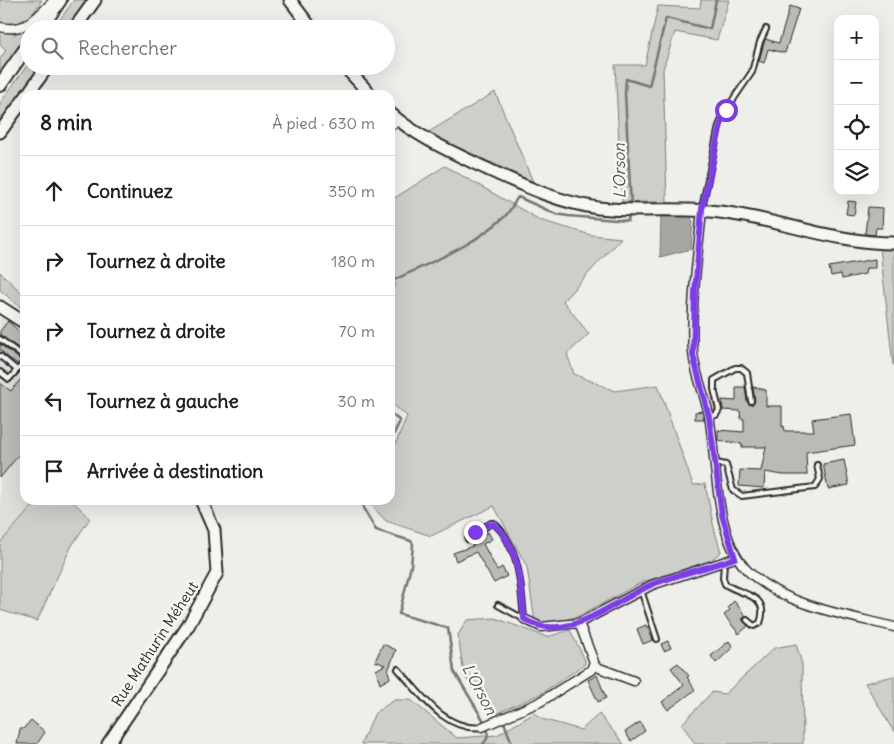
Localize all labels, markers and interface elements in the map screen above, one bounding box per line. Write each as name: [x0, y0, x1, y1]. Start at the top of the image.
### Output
map controls: [834, 15, 879, 195]
button: +: [834, 15, 879, 60]
search box: [20, 20, 395, 75]
icon: search: [38, 34, 66, 62]
text: Rechercher: [78, 36, 177, 60]
button: −: [834, 60, 879, 105]
route start: [715, 99, 738, 122]
button: locate: [834, 105, 879, 150]
text: 8 min: [40, 109, 92, 136]
text: À pied · 630 m: [272, 113, 375, 133]
water label: L’Orson: [609, 142, 629, 199]
button: layers: [834, 150, 879, 195]
icon: ahead: [40, 177, 68, 205]
text: Continuez: [87, 179, 173, 203]
text: 350 m: [328, 181, 375, 201]
icon: right: [40, 247, 68, 275]
text: Tournez à droite: [87, 249, 226, 273]
text: 180 m: [331, 251, 375, 271]
icon: right: [40, 317, 68, 345]
text: Tournez à droite: [87, 319, 226, 343]
text: 70 m: [339, 321, 375, 341]
icon: left: [40, 387, 68, 415]
text: Tournez à gauche: [87, 389, 239, 413]
text: 30 m: [338, 391, 375, 411]
icon: arrive: [40, 457, 68, 485]
text: Arrivée à destination: [87, 459, 263, 483]
route end: [464, 521, 487, 544]
street label: Rue Mathurin Méheut: [107, 578, 202, 710]
water label: L’Orson: [458, 660, 502, 719]

